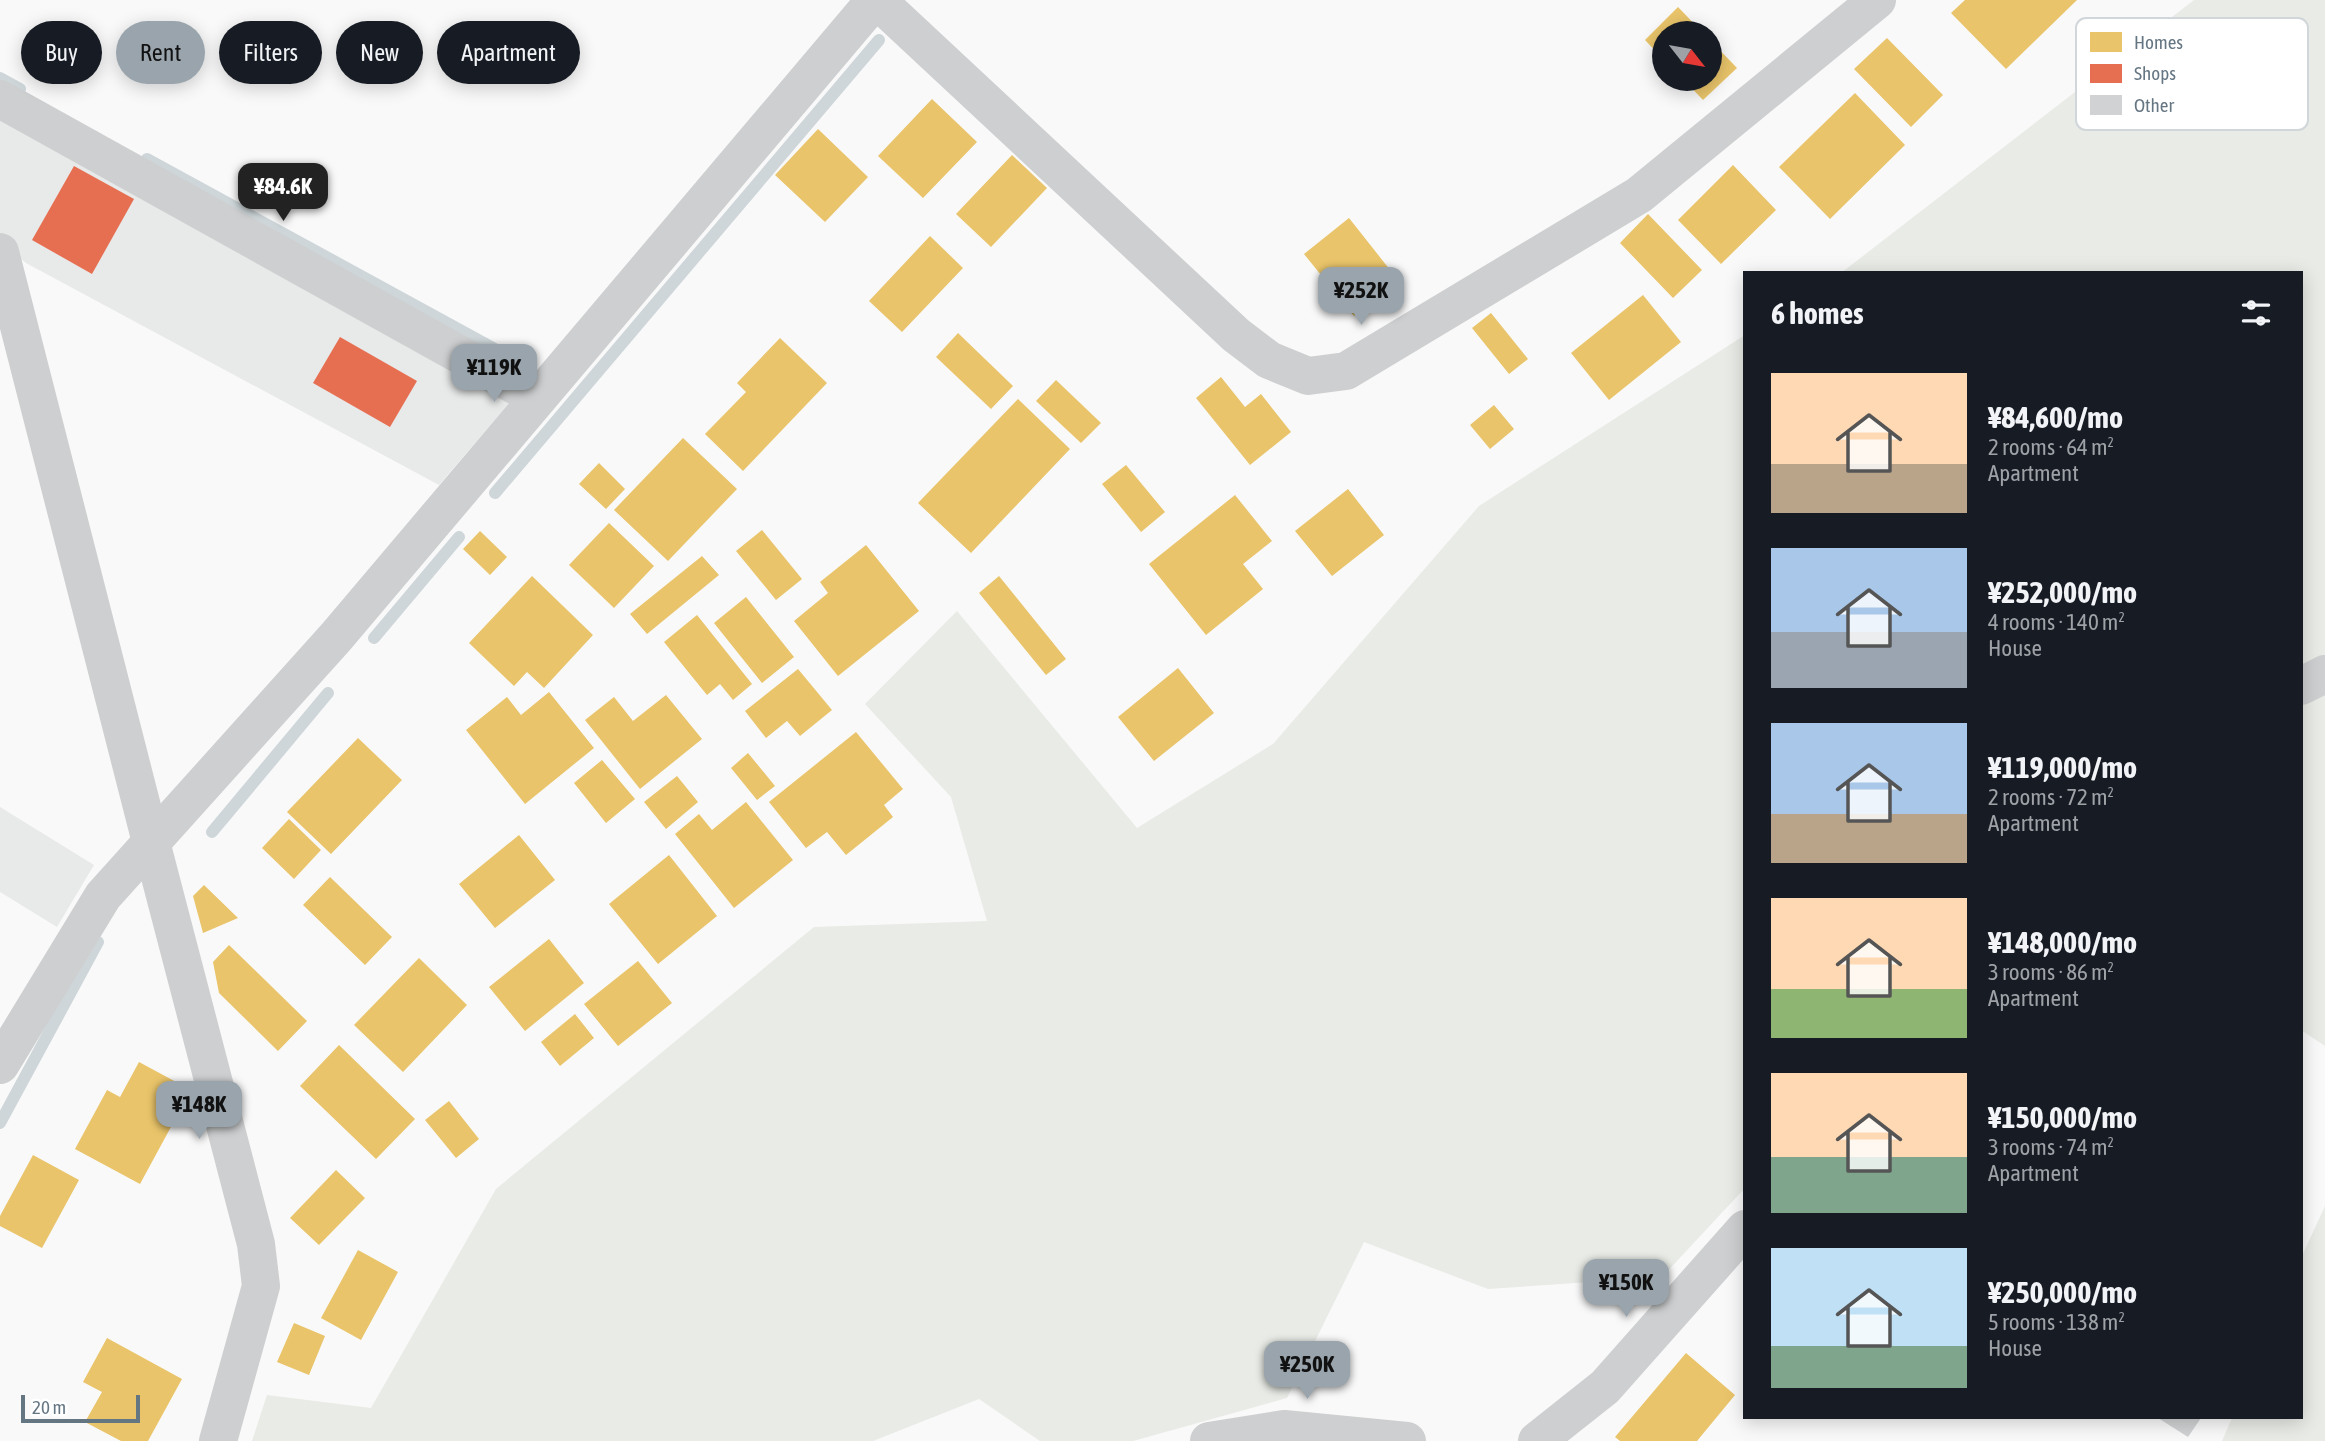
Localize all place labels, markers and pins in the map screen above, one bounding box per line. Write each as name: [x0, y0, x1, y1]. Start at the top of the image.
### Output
pin: ¥84.6K: [226, 164, 340, 223]
pin: ¥252K: [1312, 268, 1410, 327]
pin: ¥119K: [445, 344, 543, 404]
pin: ¥148K: [150, 1082, 248, 1141]
pin: ¥150K: [1577, 1260, 1675, 1319]
pin: ¥250K: [1258, 1342, 1356, 1401]

